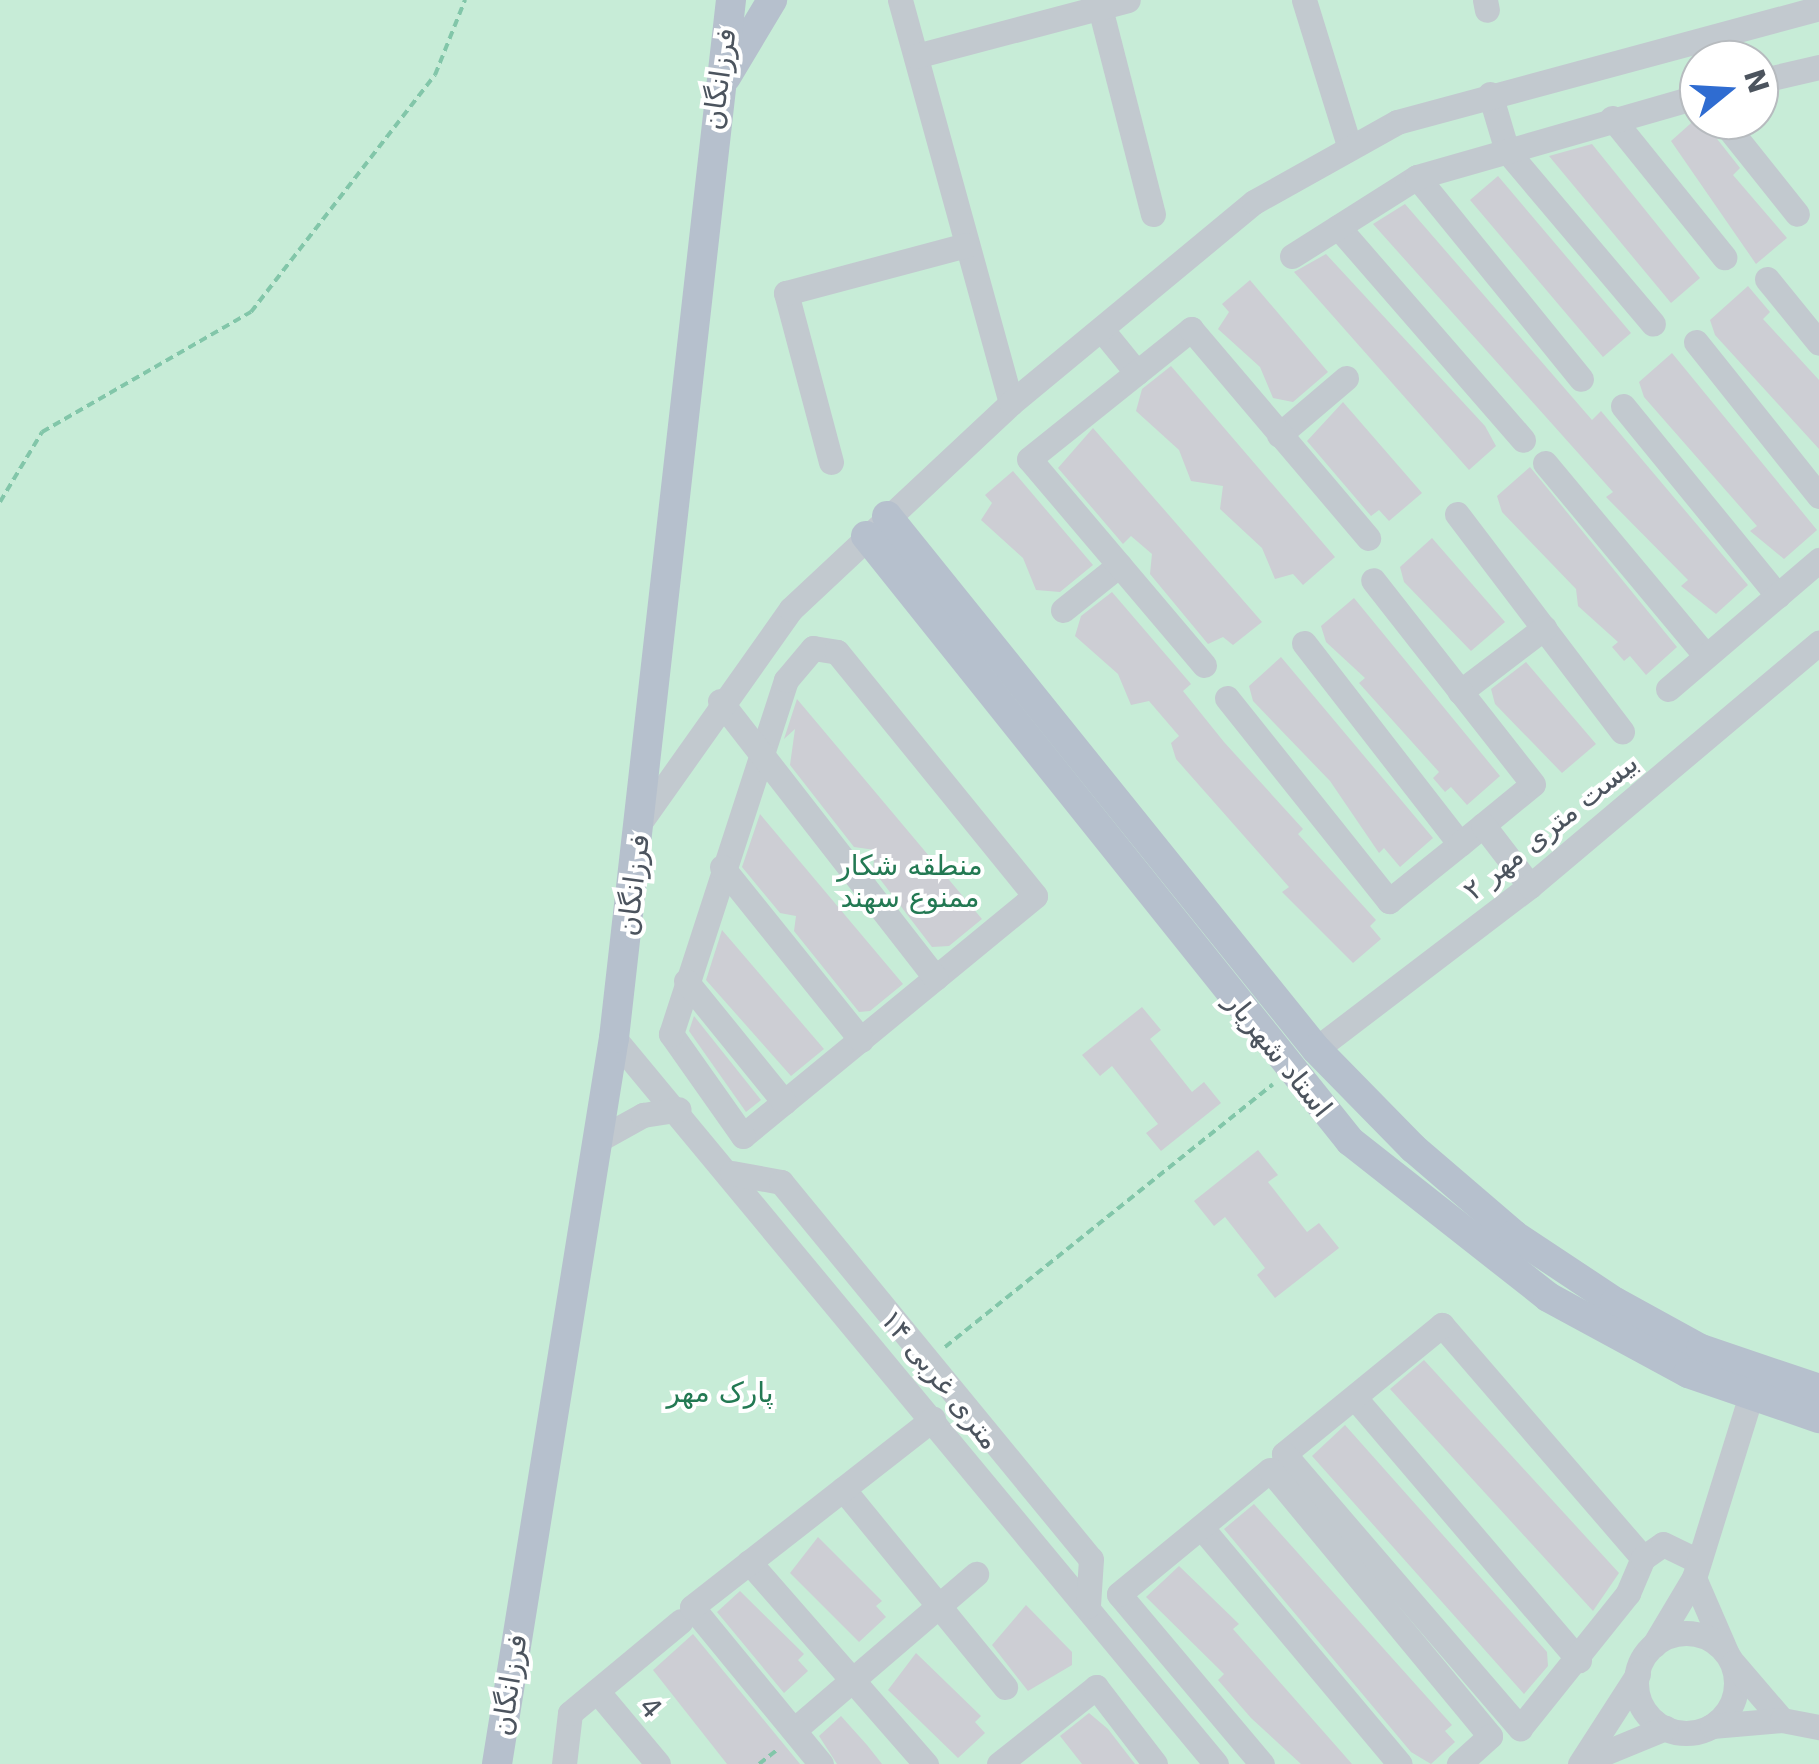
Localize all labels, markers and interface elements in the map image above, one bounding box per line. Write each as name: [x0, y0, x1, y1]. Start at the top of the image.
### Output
street label: فرزانگان: [696, 26, 744, 132]
north arrow: [1679, 40, 1779, 140]
text: N: [1737, 65, 1775, 97]
street label: بیست متری مهر ۲: [1457, 746, 1645, 908]
street label: فرزانگان: [611, 832, 657, 938]
park label: منطقه شکار ممنوع سهند: [837, 849, 983, 915]
street label: استاد شهریار: [1217, 986, 1339, 1124]
street label: ۱۴ متری غربی: [873, 1303, 1007, 1457]
park label: پارک مهر: [666, 1376, 774, 1410]
street label: فرزانگان: [485, 1632, 535, 1738]
street label: 4: [631, 1690, 669, 1726]

